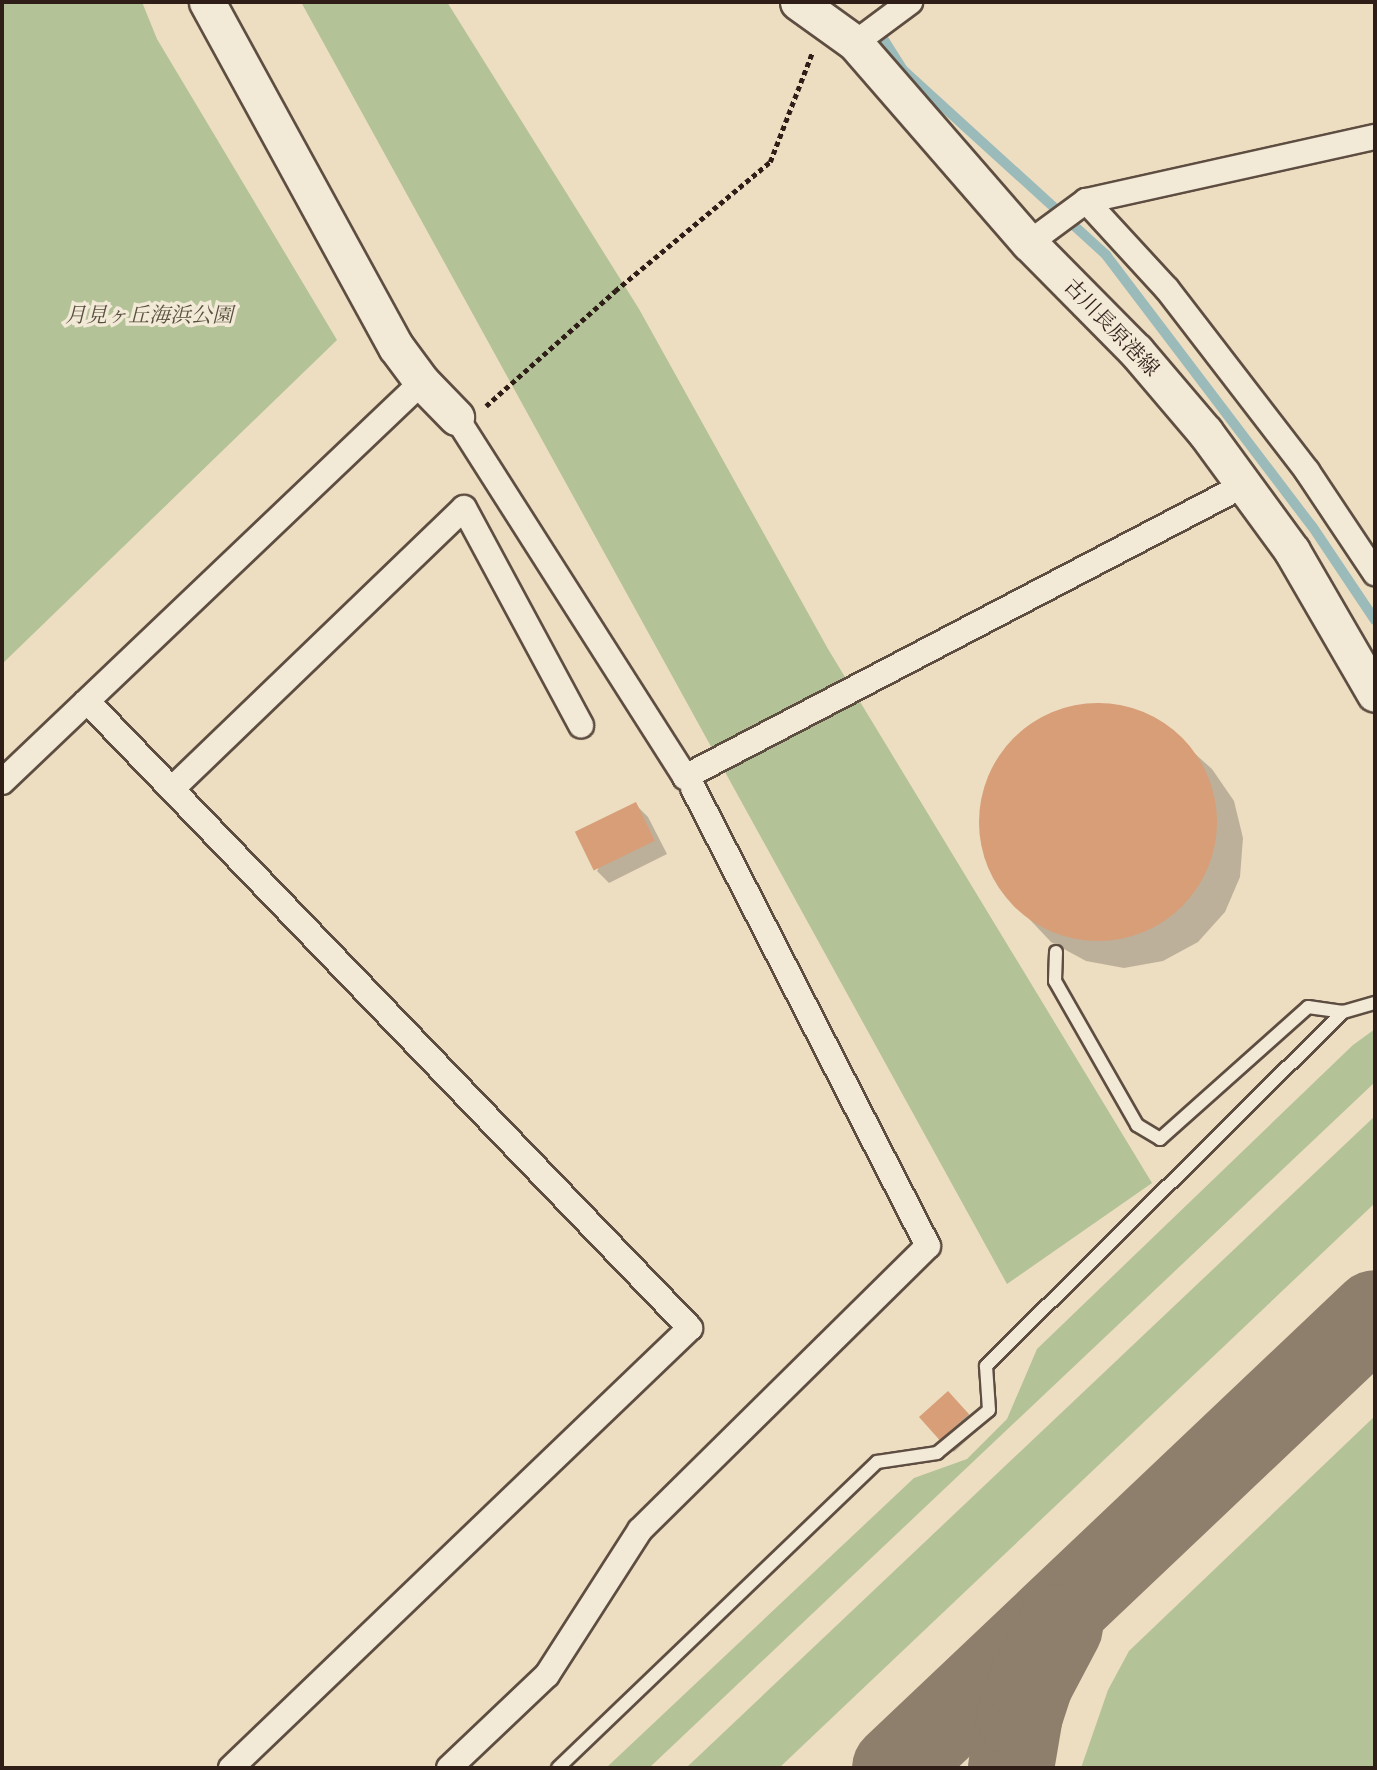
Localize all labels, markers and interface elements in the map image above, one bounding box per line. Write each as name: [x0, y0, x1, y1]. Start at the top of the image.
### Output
street label: 古川長原港線: [1058, 274, 1164, 382]
park label: 月見ヶ丘海浜公園: [65, 303, 233, 329]

